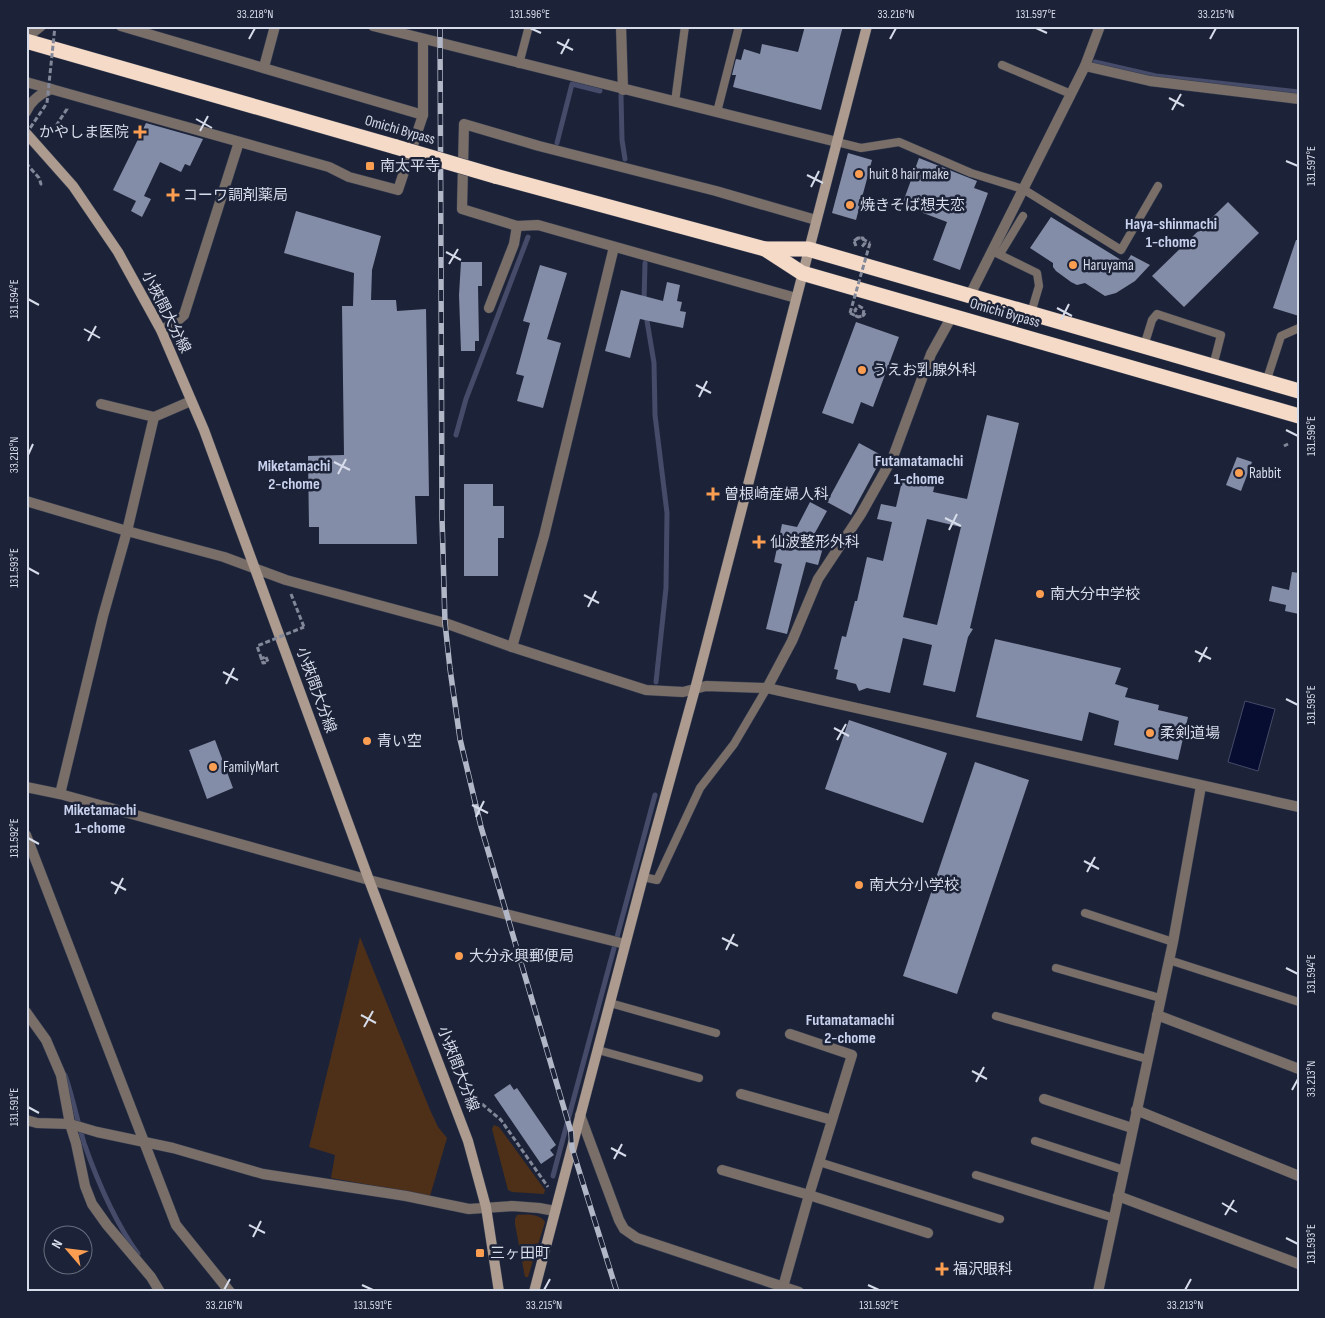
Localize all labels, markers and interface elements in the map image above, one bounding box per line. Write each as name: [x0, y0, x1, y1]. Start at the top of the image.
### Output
text: 33.218°N: [237, 7, 273, 22]
text: 131.596°E: [510, 7, 550, 22]
text: 33.216°N: [878, 7, 914, 22]
text: 131.597°E: [1016, 7, 1056, 22]
text: 33.215°N: [1198, 7, 1234, 22]
street label: Omichi Bypass: [363, 111, 437, 149]
place label: かやしま医院: [39, 123, 129, 142]
marker: かやしま医院: [133, 125, 147, 139]
text: 131.597°E: [1304, 146, 1319, 186]
place label: 南太平寺: [380, 157, 440, 176]
marker: 南太平寺: [364, 160, 376, 172]
place label: huit 8 hair make: [869, 165, 949, 184]
marker: huit 8 hair make: [853, 168, 865, 180]
place label: コーワ調剤薬局: [183, 186, 288, 205]
marker: コーワ調剤薬局: [167, 189, 179, 201]
place label: 焼きそば想夫恋: [860, 196, 965, 215]
marker: 焼きそば想夫恋: [844, 199, 856, 211]
district label: Haya-shinmachi 1-chome: [1125, 215, 1217, 252]
place label: Haruyama: [1083, 256, 1134, 275]
marker: Haruyama: [1067, 259, 1079, 271]
street label: 小挾間大分線: [137, 268, 195, 356]
text: 131.594°E: [7, 279, 22, 319]
street label: Omichi Bypass: [968, 294, 1042, 332]
place label: うえお乳腺外科: [872, 361, 977, 380]
marker: うえお乳腺外科: [856, 364, 868, 376]
text: 131.596°E: [1304, 416, 1319, 456]
text: 33.218°N: [7, 437, 22, 473]
district label: Futamatamachi 1-chome: [875, 452, 963, 489]
district label: Miketamachi 2-chome: [258, 457, 330, 494]
place label: Rabbit: [1249, 464, 1282, 483]
marker: Rabbit: [1233, 467, 1245, 479]
place label: 曽根崎産婦人科: [724, 485, 829, 504]
marker: 曽根崎産婦人科: [706, 487, 720, 501]
place label: 仙波整形外科: [770, 533, 860, 552]
marker: 仙波整形外科: [752, 535, 766, 549]
text: 131.593°E: [7, 548, 22, 588]
place label: 南大分中学校: [1050, 585, 1140, 604]
marker: 南大分中学校: [1034, 588, 1046, 600]
street label: 小挾間大分線: [292, 644, 340, 736]
text: 131.595°E: [1304, 685, 1319, 725]
place label: 柔剣道場: [1160, 724, 1220, 743]
marker: 柔剣道場: [1144, 727, 1156, 739]
place label: 青い空: [377, 732, 422, 751]
marker: 青い空: [361, 735, 373, 747]
place label: FamilyMart: [223, 758, 279, 777]
marker: FamilyMart: [207, 761, 219, 773]
district label: Miketamachi 1-chome: [64, 801, 136, 838]
text: 131.592°E: [7, 818, 22, 858]
place label: 南大分小学校: [869, 876, 959, 895]
marker: 南大分小学校: [853, 879, 865, 891]
place label: 大分永興郵便局: [469, 947, 574, 966]
marker: 大分永興郵便局: [453, 950, 465, 962]
text: 131.594°E: [1304, 954, 1319, 994]
district label: Futamatamachi 2-chome: [806, 1011, 894, 1048]
street label: 小挾間大分線: [433, 1024, 483, 1114]
text: 33.213°N: [1304, 1061, 1319, 1097]
text: 131.591°E: [7, 1088, 22, 1126]
text: 131.593°E: [1304, 1224, 1319, 1264]
north arrow: [42, 1226, 92, 1276]
text: N: [48, 1237, 66, 1251]
place label: 三ヶ田町: [490, 1244, 550, 1263]
marker: 三ヶ田町: [474, 1247, 486, 1259]
place label: 福沢眼科: [953, 1260, 1013, 1279]
marker: 福沢眼科: [935, 1262, 949, 1276]
text: 33.216°N: [206, 1298, 242, 1313]
text: 131.591°E: [354, 1298, 392, 1313]
text: 33.215°N: [526, 1298, 562, 1313]
text: 131.592°E: [859, 1298, 899, 1313]
text: 33.213°N: [1167, 1298, 1203, 1313]

